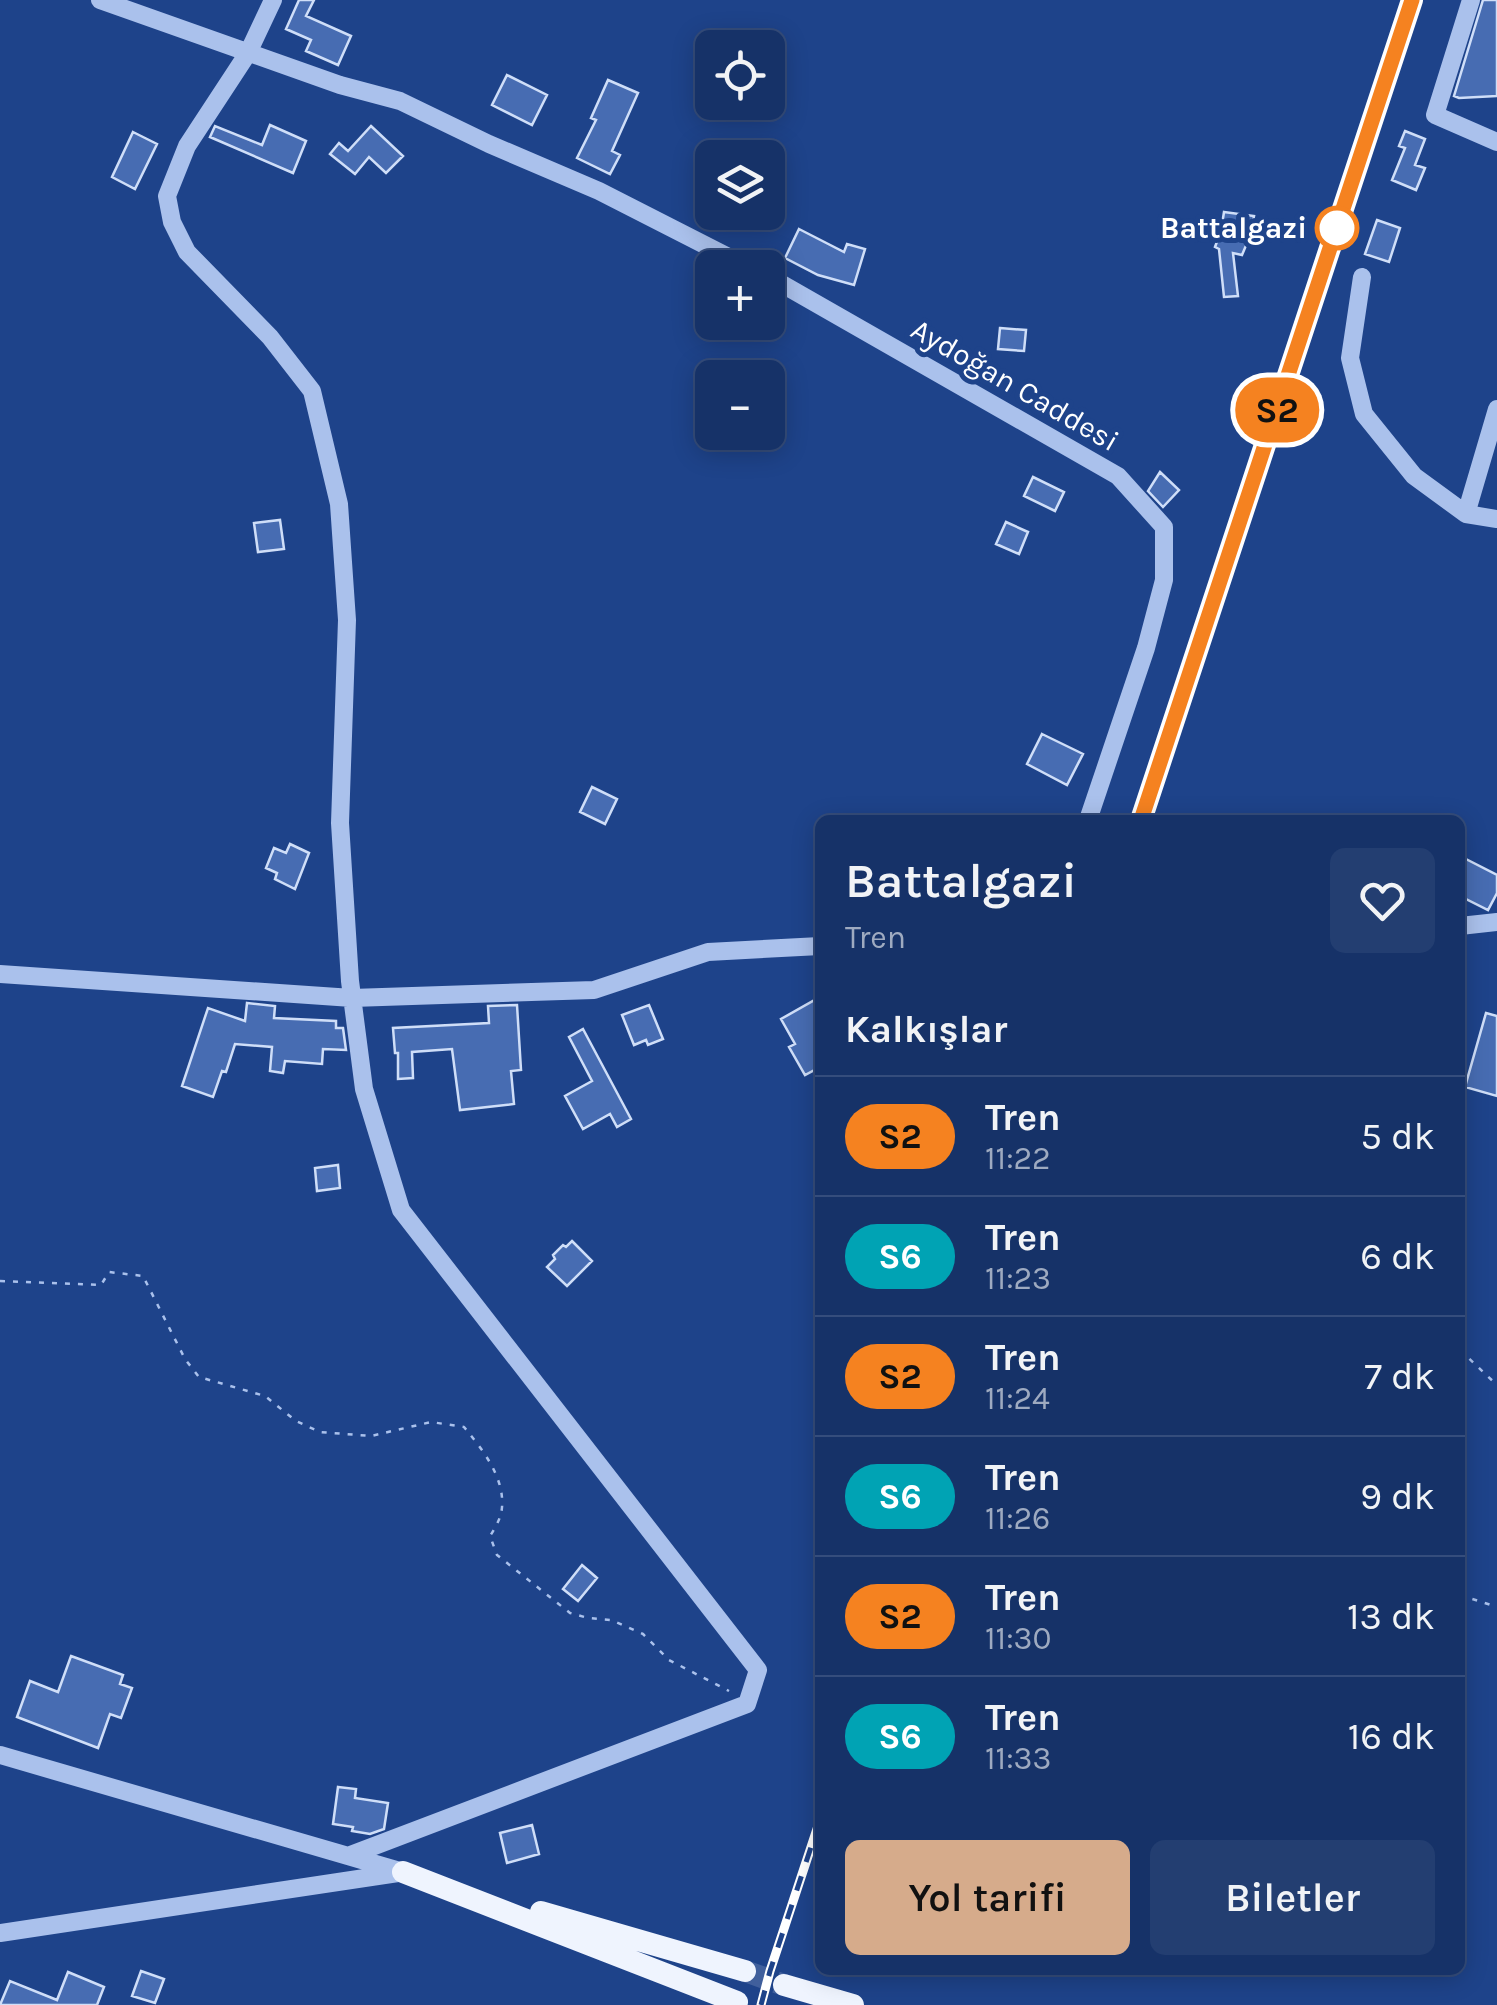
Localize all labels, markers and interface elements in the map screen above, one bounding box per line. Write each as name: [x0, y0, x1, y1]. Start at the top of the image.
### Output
map controls: [695, 30, 785, 450]
button: locate: [695, 30, 785, 120]
button: layers: [695, 140, 785, 230]
marker: Battalgazi: [1316, 207, 1358, 249]
place label: Battalgazi: [1160, 210, 1307, 246]
button: +: [695, 250, 785, 340]
street label: Aydoğan Caddesi: [905, 311, 1125, 459]
button: −: [695, 360, 785, 450]
line badge: S2: [1232, 378, 1322, 442]
text: S2: [1255, 390, 1299, 431]
button: heart: [1330, 848, 1435, 953]
text: Battalgazi: [845, 853, 1077, 909]
text: Tren: [845, 919, 906, 956]
text: Kalkışlar: [845, 1007, 1007, 1052]
text: Tren: [985, 1095, 1061, 1140]
text: 5 dk: [1361, 1114, 1435, 1159]
text: S2: [878, 1116, 922, 1157]
text: 11:22: [985, 1140, 1051, 1177]
text: Tren: [985, 1215, 1061, 1260]
text: 6 dk: [1360, 1234, 1435, 1279]
text: S6: [878, 1236, 922, 1277]
text: 11:23: [985, 1260, 1051, 1297]
text: Tren: [985, 1335, 1061, 1380]
text: 7 dk: [1364, 1354, 1435, 1399]
text: S2: [878, 1356, 922, 1397]
text: 11:24: [985, 1380, 1050, 1417]
text: Tren: [985, 1455, 1061, 1500]
text: 9 dk: [1360, 1474, 1435, 1519]
text: S6: [878, 1476, 922, 1517]
text: 11:26: [985, 1500, 1050, 1537]
text: Tren: [985, 1575, 1061, 1620]
text: 13 dk: [1347, 1594, 1435, 1639]
text: S2: [878, 1596, 922, 1637]
text: 11:30: [985, 1620, 1051, 1657]
text: Tren: [985, 1695, 1061, 1740]
text: 16 dk: [1348, 1714, 1435, 1759]
text: S6: [878, 1716, 922, 1757]
text: 11:33: [985, 1740, 1051, 1777]
button: Yol tarifi: [845, 1840, 1130, 1955]
button: Biletler: [1150, 1840, 1435, 1955]

